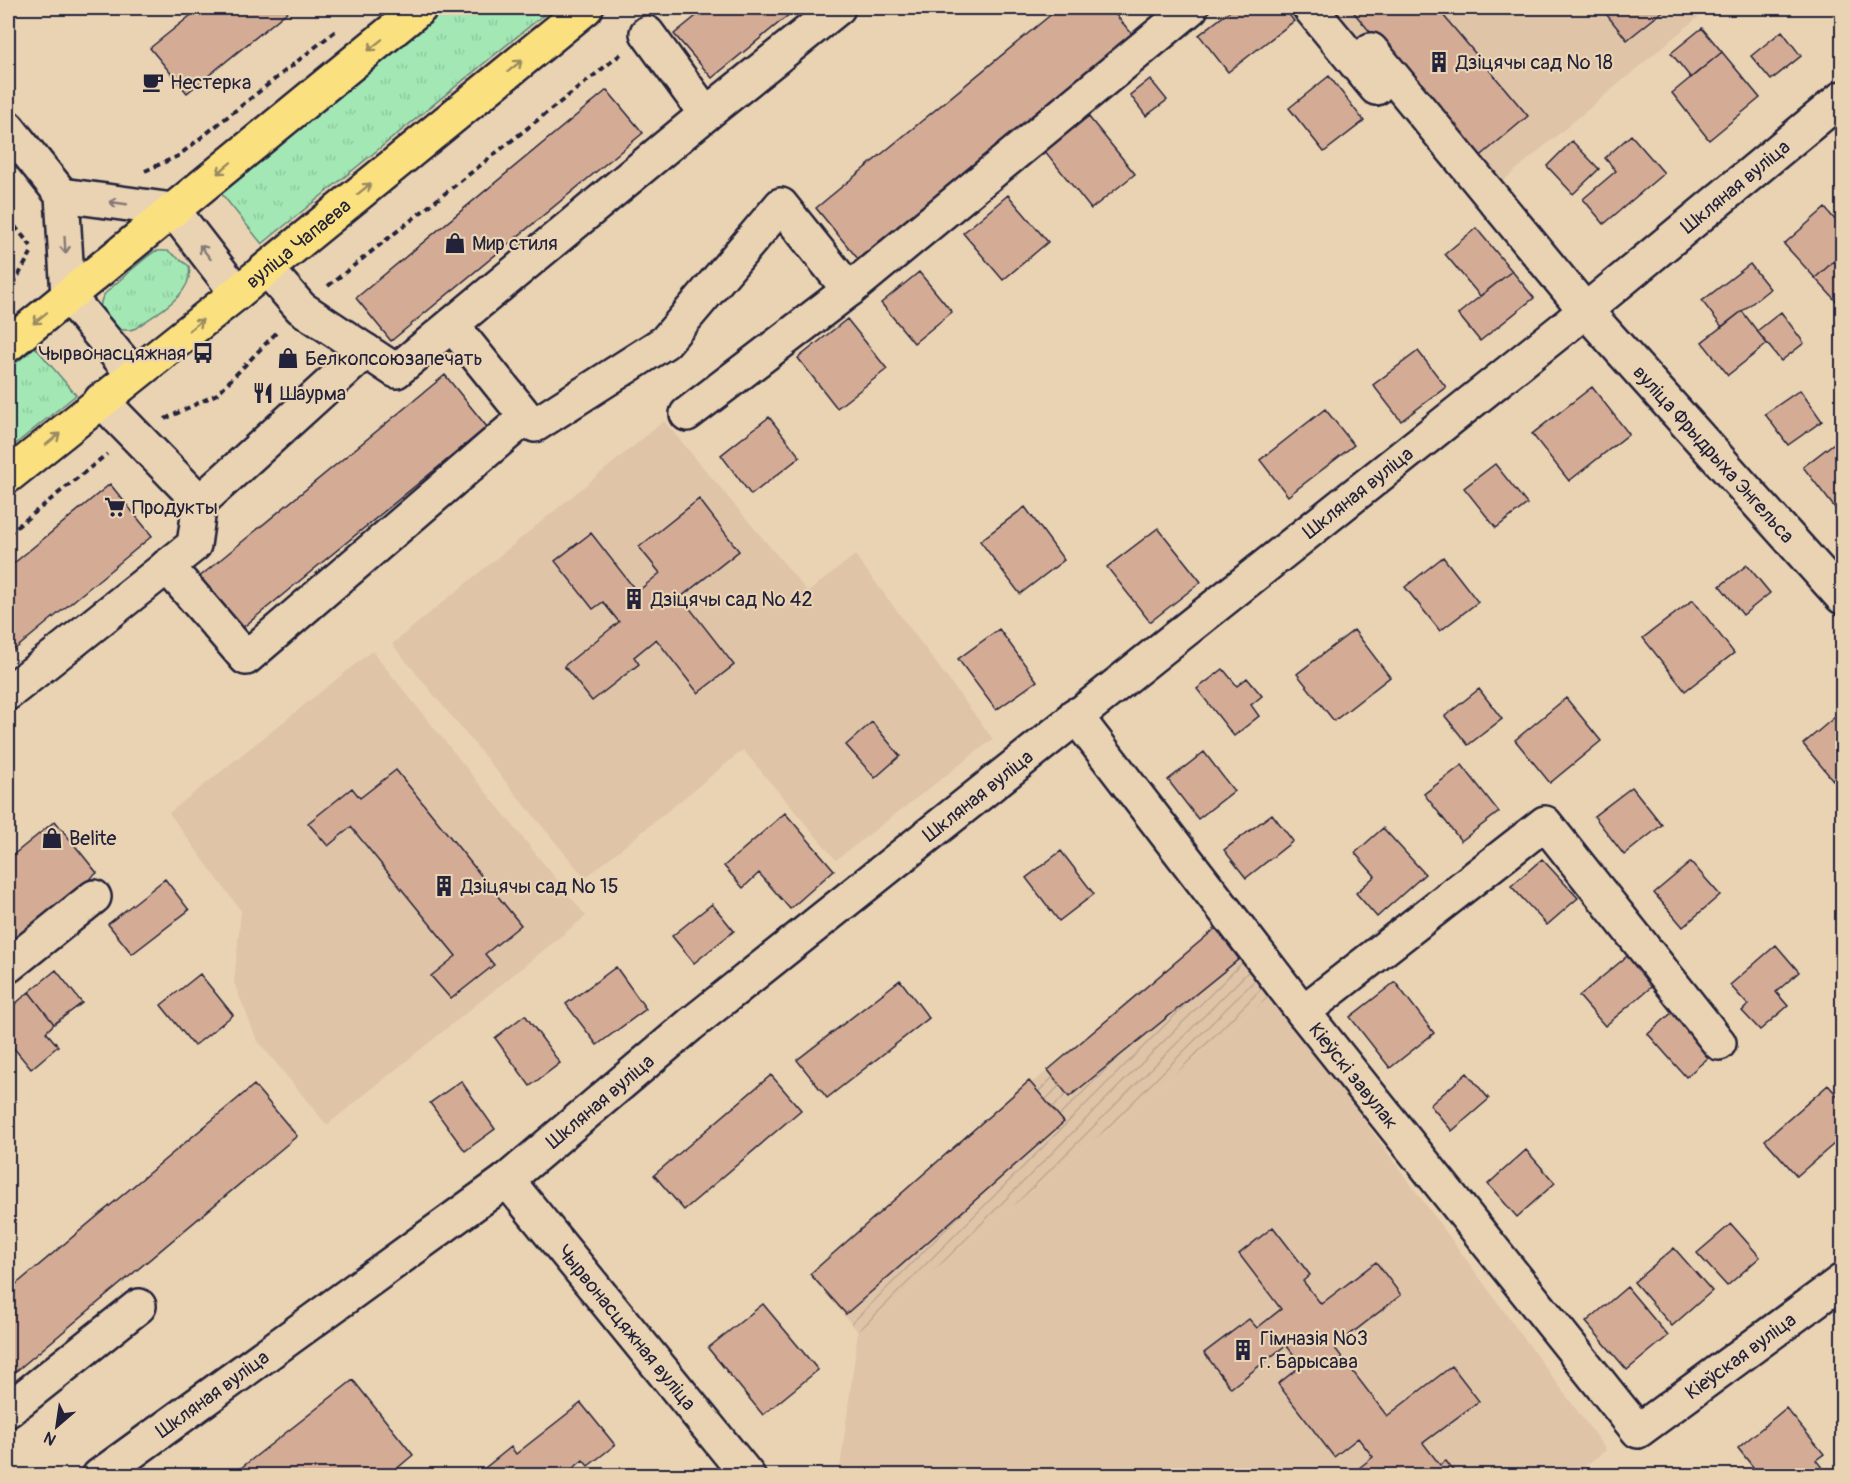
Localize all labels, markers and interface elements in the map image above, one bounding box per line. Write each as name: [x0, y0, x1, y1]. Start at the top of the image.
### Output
one-way arrow: [367, 38, 383, 51]
building icon: Дзіцячы сад № 18: [1427, 50, 1451, 74]
place label: Дзіцячы сад № 18: [1455, 50, 1613, 75]
one-way arrow: [507, 59, 523, 72]
cafe icon: Нестерка: [141, 70, 165, 94]
place label: Нестерка: [170, 70, 251, 95]
street label: Шкляная вуліца: [1676, 134, 1795, 239]
one-way arrow: [217, 161, 232, 175]
one-way arrow: [356, 182, 371, 196]
street label: вуліца Чапаева: [241, 193, 356, 294]
one-way arrow: [108, 197, 128, 208]
shop icon: Мир стиля: [443, 231, 467, 255]
place label: Мир стиля: [472, 231, 558, 256]
one-way arrow: [60, 235, 71, 255]
one-way arrow: [199, 244, 212, 260]
one-way arrow: [33, 311, 49, 324]
one-way arrow: [188, 318, 204, 331]
place label: Чырвонасцяжная: [38, 341, 186, 366]
bus stop icon: Чырвонасцяжная: [191, 341, 215, 365]
shop icon: Белкопсоюзапечать: [276, 346, 300, 370]
place label: Белкопсоюзапечать: [305, 346, 483, 371]
street label: вуліца Фрыдрыха Энгельса: [1627, 360, 1800, 548]
restaurant icon: Шаурма: [251, 381, 275, 405]
place label: Шаурма: [280, 381, 346, 406]
one-way arrow: [45, 432, 61, 445]
street label: Шкляная вуліца: [1298, 441, 1418, 544]
supermarket icon: Продукты: [103, 495, 127, 519]
place label: Продукты: [132, 495, 218, 520]
building icon: Дзіцячы сад № 42: [622, 587, 646, 611]
place label: Дзіцячы сад № 42: [650, 587, 813, 612]
street label: Шкляная вуліца: [918, 744, 1038, 847]
shop icon: Belite: [40, 826, 64, 850]
place label: Belite: [69, 826, 117, 851]
building icon: Дзіцячы сад № 15: [432, 874, 456, 898]
place label: Дзіцячы сад № 15: [460, 874, 619, 899]
street label: Кіеўскі завулак: [1303, 1018, 1404, 1134]
street label: Шкляная вуліца: [541, 1049, 660, 1154]
street label: Чырвонасцяжная вуліца: [552, 1240, 701, 1416]
street label: Кіеўская вуліца: [1680, 1307, 1801, 1405]
place label: Гімназія №3 г. Барысава: [1260, 1326, 1368, 1374]
building icon: Гімназія №3 г. Барысава: [1231, 1338, 1255, 1362]
street label: Шкляная вуліца: [151, 1345, 274, 1444]
north arrow: [27, 1396, 87, 1456]
text: N: [40, 1427, 60, 1450]

